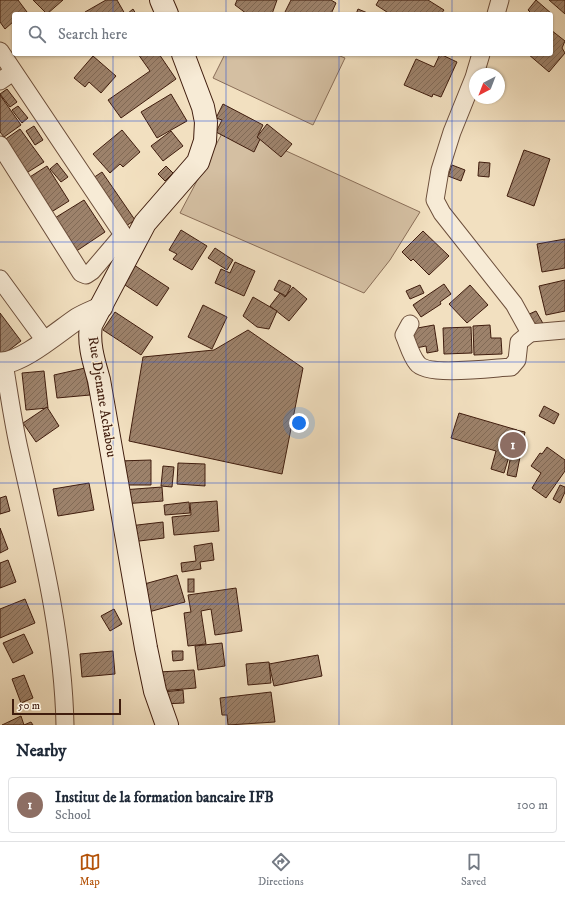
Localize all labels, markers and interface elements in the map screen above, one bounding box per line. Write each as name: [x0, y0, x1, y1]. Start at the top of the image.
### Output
search box: [12, 12, 553, 56]
icon: search: [26, 23, 48, 45]
text: Search here: [58, 25, 127, 44]
north arrow: [469, 68, 505, 104]
street label: Rue Djenane Achabou: [84, 335, 120, 459]
your location: [289, 413, 309, 433]
pin: 1: [500, 430, 526, 460]
scale bar: [12, 697, 121, 716]
text: 50 m: [18, 699, 40, 713]
text: Nearby: [16, 740, 66, 762]
text: Institut de la formation bancaire IFB: [55, 788, 274, 807]
text: 1: [28, 797, 32, 813]
text: 100 m: [517, 797, 548, 813]
text: School: [55, 807, 91, 823]
tab: Map: [79, 851, 101, 889]
tab: Directions: [258, 851, 304, 889]
tab: Saved: [461, 851, 486, 889]

